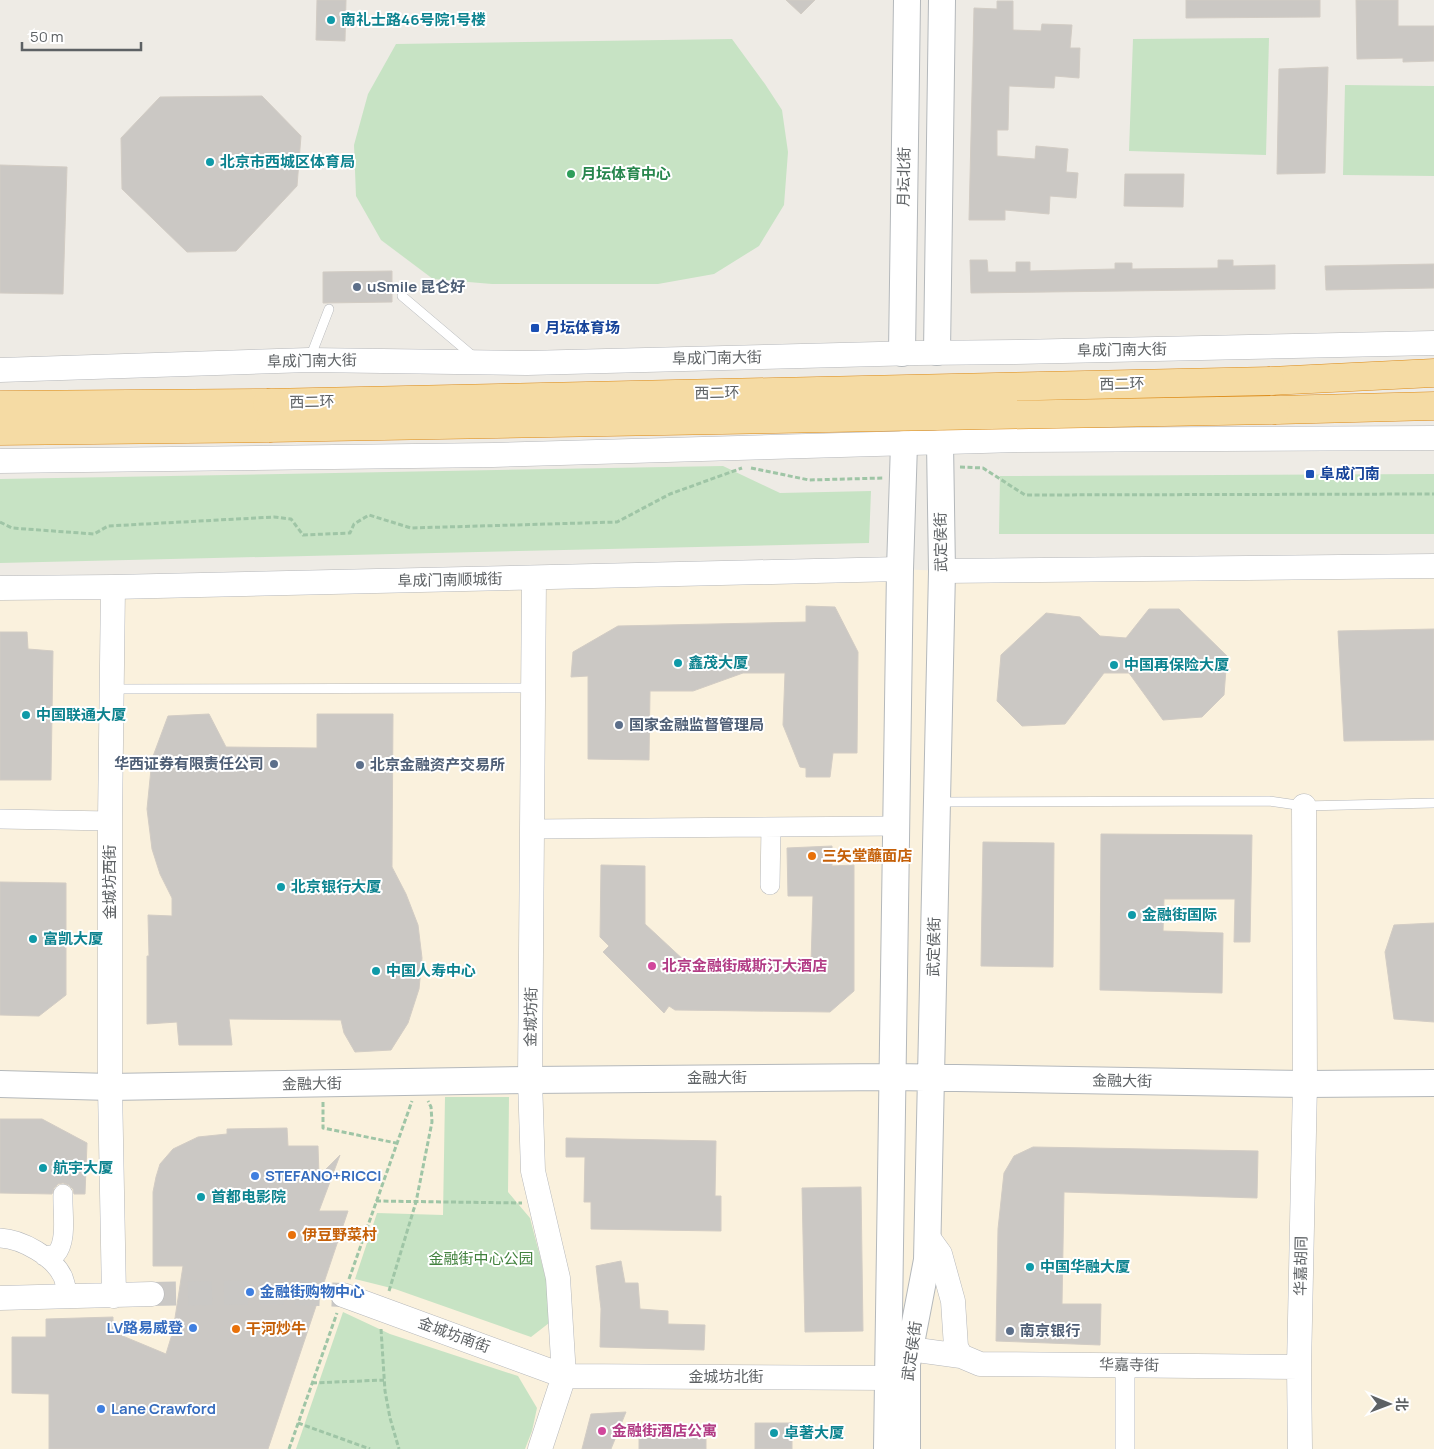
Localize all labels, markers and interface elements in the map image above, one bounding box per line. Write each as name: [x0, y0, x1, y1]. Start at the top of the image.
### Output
place label: 南礼士路46号院1号楼: [341, 9, 486, 30]
marker: 南礼士路46号院1号楼: [325, 14, 337, 26]
scale bar: [22, 20, 141, 52]
text: 50 m: [30, 26, 64, 47]
street label: 月坛北街: [892, 147, 915, 207]
place label: 北京市西城区体育局: [220, 151, 355, 172]
marker: 北京市西城区体育局: [204, 156, 216, 168]
place label: 月坛体育中心: [581, 163, 671, 184]
marker: 月坛体育中心: [565, 168, 577, 180]
place label: uSmile 昆仑好: [367, 276, 465, 297]
marker: uSmile 昆仑好: [351, 281, 363, 293]
place label: 月坛体育场: [545, 317, 620, 338]
marker: 月坛体育场: [529, 322, 541, 334]
street label: 阜成门南大街: [1077, 338, 1167, 361]
street label: 阜成门南大街: [672, 346, 762, 369]
street label: 阜成门南大街: [267, 349, 357, 372]
street label: 西二环: [1099, 373, 1145, 394]
street label: 西二环: [694, 382, 740, 403]
street label: 西二环: [289, 391, 335, 412]
place label: 阜成门南: [1320, 463, 1380, 484]
marker: 阜成门南: [1304, 468, 1316, 480]
street label: 武定侯街: [929, 512, 952, 572]
street label: 阜成门南顺城街: [397, 568, 503, 591]
place label: 鑫茂大厦: [688, 652, 748, 673]
place label: 中国再保险大厦: [1124, 654, 1229, 675]
marker: 鑫茂大厦: [672, 657, 684, 669]
marker: 中国再保险大厦: [1108, 659, 1120, 671]
place label: 中国联通大厦: [36, 704, 126, 725]
marker: 中国联通大厦: [20, 709, 32, 721]
place label: 国家金融监督管理局: [629, 714, 764, 735]
marker: 国家金融监督管理局: [613, 719, 625, 731]
place label: 华西证券有限责任公司: [114, 753, 264, 774]
place label: 北京金融资产交易所: [370, 754, 505, 775]
marker: 华西证券有限责任公司: [268, 758, 280, 770]
marker: 北京金融资产交易所: [354, 759, 366, 771]
street label: 金城坊西街: [99, 844, 120, 920]
place label: 三矢堂蘸面店: [822, 845, 912, 866]
marker: 三矢堂蘸面店: [806, 850, 818, 862]
place label: 北京银行大厦: [291, 876, 381, 897]
marker: 北京银行大厦: [275, 881, 287, 893]
place label: 金融街国际: [1142, 904, 1217, 925]
marker: 金融街国际: [1126, 909, 1138, 921]
street label: 武定侯街: [922, 917, 945, 977]
place label: 富凯大厦: [43, 928, 103, 949]
marker: 富凯大厦: [27, 933, 39, 945]
place label: 北京金融街威斯汀大酒店: [662, 955, 827, 976]
place label: 中国人寿中心: [386, 960, 476, 981]
marker: 北京金融街威斯汀大酒店: [646, 960, 658, 972]
marker: 中国人寿中心: [370, 965, 382, 977]
street label: 金城坊街: [519, 987, 542, 1047]
street label: 金融大街: [687, 1067, 747, 1088]
street label: 金融大街: [1092, 1069, 1152, 1092]
street label: 金融大街: [282, 1072, 342, 1095]
place label: 航宇大厦: [53, 1157, 113, 1178]
marker: 航宇大厦: [37, 1162, 49, 1174]
place label: STEFANO+RICCI: [265, 1165, 382, 1186]
marker: STEFANO+RICCI: [249, 1170, 261, 1182]
place label: 首都电影院: [211, 1186, 286, 1207]
marker: 首都电影院: [195, 1191, 207, 1203]
place label: 伊豆野菜村: [302, 1224, 377, 1245]
marker: 伊豆野菜村: [286, 1229, 298, 1241]
street label: 华嘉胡同: [1289, 1236, 1312, 1296]
park label: 金融街中心公园: [428, 1248, 534, 1269]
place label: 中国华融大厦: [1040, 1256, 1130, 1277]
marker: 中国华融大厦: [1024, 1261, 1036, 1273]
place label: 金融街购物中心: [260, 1281, 365, 1302]
marker: 金融街购物中心: [244, 1286, 256, 1298]
street label: 金城坊南街: [415, 1312, 493, 1357]
place label: LV路易威登: [107, 1317, 183, 1338]
place label: 干河炒牛: [246, 1318, 306, 1339]
street label: 武定侯街: [897, 1320, 926, 1382]
place label: 南京银行: [1020, 1320, 1080, 1341]
marker: LV路易威登: [187, 1322, 199, 1334]
marker: 干河炒牛: [230, 1323, 242, 1335]
marker: 南京银行: [1004, 1325, 1016, 1337]
street label: 华嘉寺街: [1099, 1353, 1159, 1376]
street label: 金城坊北街: [688, 1366, 764, 1387]
north arrow: [1364, 1379, 1414, 1429]
text: 北: [1393, 1397, 1412, 1411]
place label: Lane Crawford: [111, 1398, 216, 1419]
marker: Lane Crawford: [95, 1403, 107, 1415]
place label: 金融街酒店公寓: [612, 1420, 717, 1441]
place label: 卓著大厦: [784, 1422, 844, 1443]
marker: 金融街酒店公寓: [596, 1425, 608, 1437]
marker: 卓著大厦: [768, 1427, 780, 1439]

